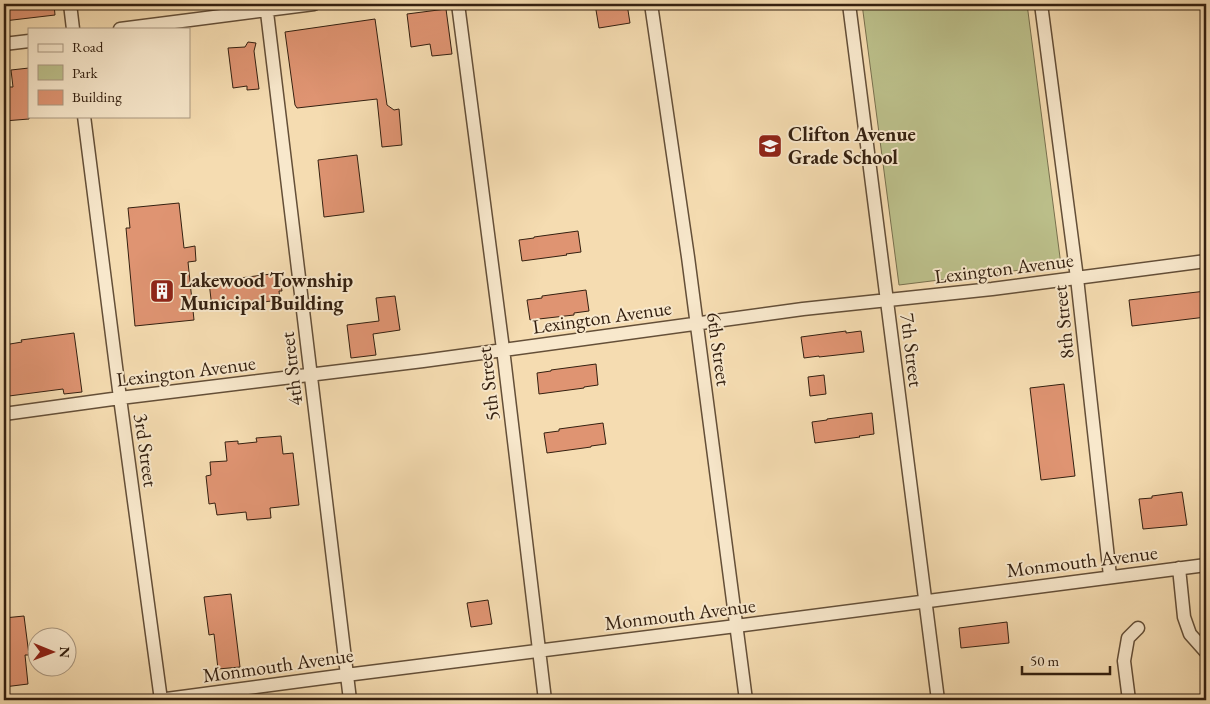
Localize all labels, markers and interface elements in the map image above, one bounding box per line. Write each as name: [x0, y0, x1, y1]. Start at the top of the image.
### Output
legend: [28, 28, 190, 118]
text: Road: [72, 37, 104, 56]
text: Park: [72, 63, 99, 82]
text: Building: [72, 87, 122, 106]
place label: Clifton Avenue Grade School: [788, 121, 916, 170]
school or university icon: Clifton Avenue Grade School: [757, 133, 783, 159]
street label: Lexington Avenue: [933, 247, 1075, 289]
place label: Lakewood Township Municipal Building: [180, 267, 353, 316]
building icon: Lakewood Township Municipal Building: [149, 278, 175, 304]
street label: 8th Street: [1046, 283, 1080, 360]
street label: Lexington Avenue: [531, 294, 673, 340]
street label: 6th Street: [701, 310, 737, 388]
street label: 7th Street: [895, 312, 930, 389]
street label: 4th Street: [273, 330, 308, 407]
street label: 5th Street: [470, 345, 505, 422]
street label: Lexington Avenue: [115, 350, 257, 392]
street label: 3rd Street: [128, 411, 164, 489]
street label: Monmouth Avenue: [1005, 539, 1159, 583]
street label: Monmouth Avenue: [603, 592, 757, 636]
north arrow: [28, 626, 78, 676]
street label: Monmouth Avenue: [201, 642, 355, 688]
scale bar: [1022, 644, 1110, 676]
text: N: [56, 646, 74, 659]
text: 50 m: [1030, 651, 1059, 670]

